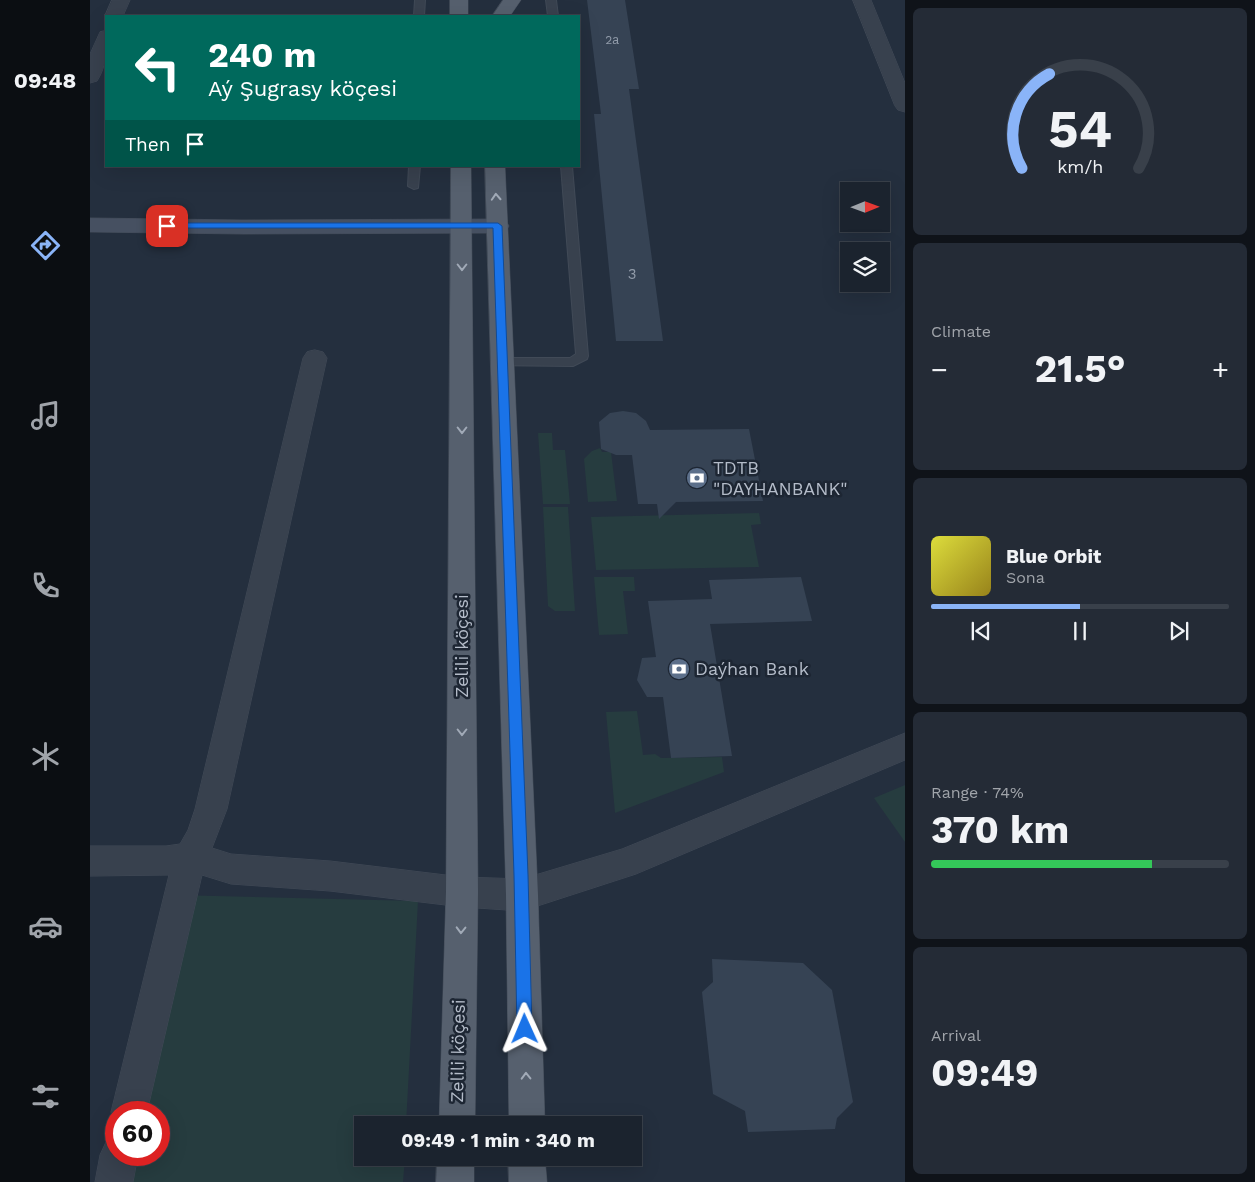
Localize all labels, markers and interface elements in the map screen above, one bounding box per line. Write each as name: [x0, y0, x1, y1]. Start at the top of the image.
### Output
house number: 2а: [605, 33, 619, 47]
text: 240 m: [208, 34, 317, 76]
icon: left: [125, 35, 190, 100]
text: 09:48: [14, 68, 76, 93]
text: Aý Şugrasy köçesi: [208, 76, 397, 101]
text: 54: [1048, 99, 1112, 160]
icon: arrive: [181, 130, 209, 158]
text: Then: [125, 133, 171, 156]
text: km/h: [1057, 156, 1103, 177]
north arrow: [840, 182, 890, 232]
map controls: [840, 182, 890, 292]
one-way arrow: [491, 193, 502, 201]
pin: [146, 205, 188, 247]
icon: arrive: [153, 212, 181, 240]
icon: directions: [28, 228, 63, 263]
button: layers: [840, 242, 890, 292]
one-way arrow: [457, 264, 467, 272]
house number: 3: [628, 265, 636, 283]
text: Climate: [931, 322, 991, 341]
text: 21.5°: [1034, 347, 1126, 391]
text: −: [931, 353, 948, 386]
text: +: [1212, 353, 1229, 386]
icon: music: [28, 398, 63, 433]
one-way arrow: [457, 426, 467, 434]
place label: TDTB "DAYHANBANK": [713, 457, 848, 499]
bank icon: TDTB "DAYHANBANK": [685, 466, 709, 490]
text: Blue Orbit: [1006, 545, 1101, 568]
icon: phone: [28, 568, 63, 603]
text: Sona: [1006, 568, 1045, 587]
street label: Zelili köçesi: [451, 594, 472, 698]
icon: previous: [967, 617, 995, 645]
icon: pause: [1066, 617, 1094, 645]
icon: next: [1165, 617, 1193, 645]
bank icon: Daýhan Bank: [667, 657, 691, 681]
place label: Daýhan Bank: [695, 658, 809, 679]
one-way arrow: [457, 729, 467, 737]
icon: climate: [28, 739, 63, 774]
text: Range · 74%: [931, 783, 1024, 802]
text: 370 km: [931, 808, 1069, 852]
icon: car: [28, 909, 63, 944]
one-way arrow: [456, 926, 466, 934]
street label: Zelili köçesi: [446, 999, 469, 1103]
position arrow: [498, 1002, 550, 1054]
text: Arrival: [931, 1026, 981, 1045]
text: 09:49: [931, 1051, 1038, 1095]
one-way arrow: [520, 1072, 531, 1080]
icon: filters: [28, 1079, 63, 1114]
speed limit sign: 60: [105, 1101, 170, 1166]
text: 09:49 · 1 min · 340 m: [401, 1129, 595, 1152]

